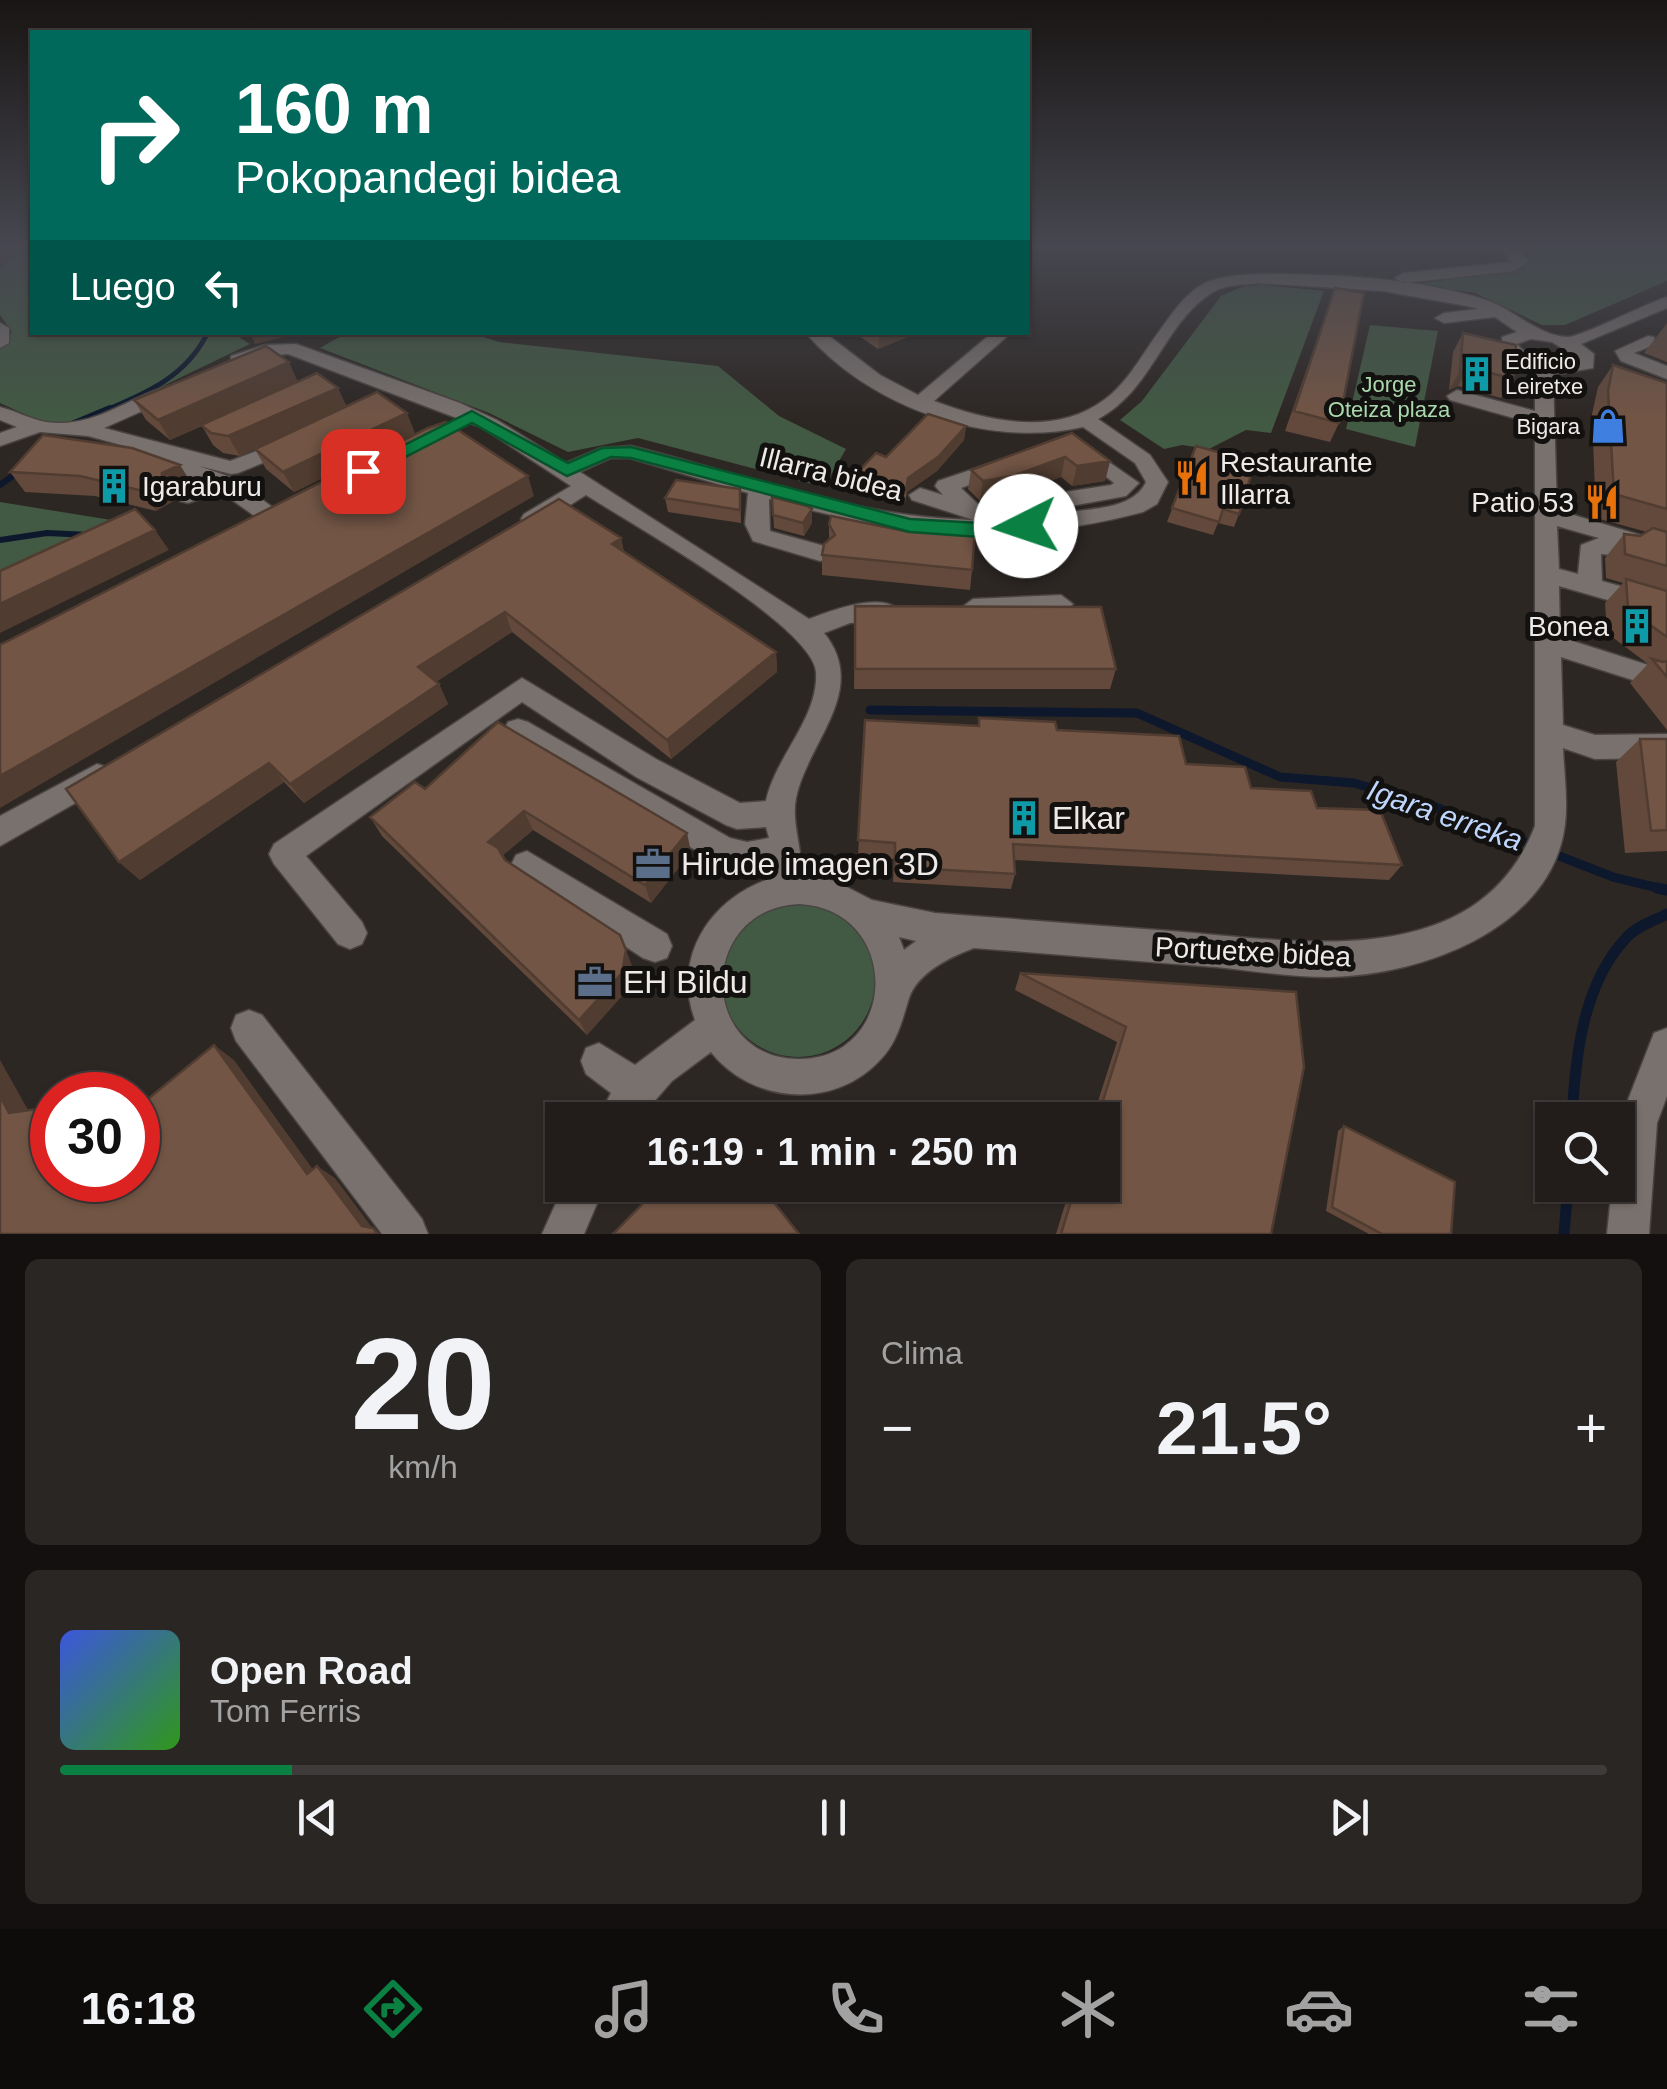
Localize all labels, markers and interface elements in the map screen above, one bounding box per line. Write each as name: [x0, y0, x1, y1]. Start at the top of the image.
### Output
icon: right: [70, 70, 200, 200]
text: 160 m: [235, 70, 433, 148]
text: Pokopandegi bidea: [235, 152, 620, 203]
icon: left: [196, 260, 251, 315]
text: Luego: [70, 266, 176, 308]
place label: Edificio Leiretxe: [1505, 349, 1583, 399]
building icon: Edificio Leiretxe: [1458, 355, 1496, 393]
park label: Jorge Oteiza plaza: [1328, 372, 1451, 422]
shop icon: Bigara: [1589, 407, 1627, 445]
place label: Bigara: [1516, 414, 1581, 439]
pin: [321, 429, 406, 514]
street label: Illarra bidea: [756, 441, 906, 507]
icon: arrive: [336, 444, 391, 499]
place label: Restaurante Illarra: [1220, 447, 1373, 510]
restaurant icon: Restaurante Illarra: [1173, 459, 1211, 497]
building icon: Igaraburu: [95, 467, 133, 505]
place label: Igaraburu: [142, 471, 262, 502]
position arrow: [974, 474, 1078, 578]
restaurant icon: Patio 53: [1583, 483, 1621, 521]
place label: Patio 53: [1471, 487, 1574, 518]
building icon: Bonea: [1618, 607, 1656, 645]
place label: Bonea: [1528, 611, 1609, 642]
water label: Igara erreka: [1363, 773, 1527, 857]
building icon: Elkar: [1005, 799, 1043, 837]
place label: Elkar: [1052, 800, 1125, 836]
office icon: Hirude imagen 3D: [634, 845, 672, 883]
place label: Hirude imagen 3D: [681, 846, 939, 882]
street label: Portuetxe bidea: [1154, 931, 1352, 973]
office icon: EH Bildu: [576, 963, 614, 1001]
place label: EH Bildu: [623, 964, 748, 1000]
speed limit sign: 30: [30, 1072, 160, 1202]
map controls: [1535, 1102, 1635, 1202]
button: search: [1535, 1102, 1635, 1202]
text: 16:19 · 1 min · 250 m: [647, 1131, 1018, 1173]
text: 20: [351, 1311, 495, 1457]
text: Clima: [881, 1335, 963, 1371]
text: 21.5°: [1156, 1386, 1332, 1470]
text: −: [881, 1397, 913, 1459]
text: +: [1575, 1397, 1607, 1459]
text: km/h: [388, 1449, 458, 1485]
text: Open Road: [210, 1650, 413, 1692]
text: Tom Ferris: [210, 1693, 361, 1729]
icon: previous: [290, 1790, 345, 1845]
icon: pause: [806, 1790, 861, 1845]
icon: next: [1322, 1790, 1377, 1845]
icon: directions: [358, 1974, 428, 2044]
icon: music: [589, 1974, 659, 2044]
icon: phone: [821, 1974, 891, 2044]
icon: climate: [1053, 1974, 1123, 2044]
icon: car: [1284, 1974, 1354, 2044]
icon: filters: [1516, 1974, 1586, 2044]
text: 16:18: [81, 1983, 196, 2034]

